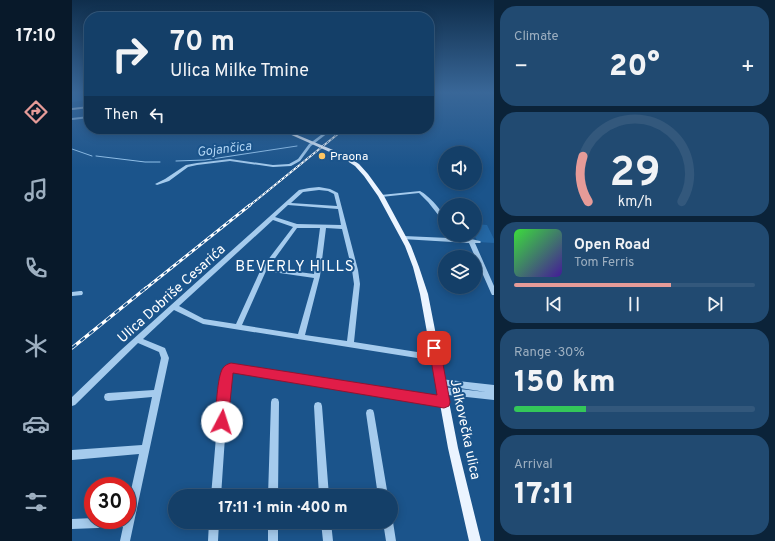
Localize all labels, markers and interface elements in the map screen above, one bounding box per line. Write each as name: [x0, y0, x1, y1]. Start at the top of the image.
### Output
text: 17:10: [16, 25, 56, 48]
text: 70 m: [170, 25, 235, 61]
icon: right: [104, 28, 156, 80]
text: Climate: [514, 29, 559, 45]
text: 20°: [609, 49, 660, 86]
text: −: [514, 54, 528, 81]
text: +: [741, 54, 755, 81]
text: Ulica Milke Tmine: [170, 60, 309, 83]
icon: directions: [22, 98, 50, 126]
icon: left: [146, 104, 168, 126]
text: Then: [104, 106, 138, 125]
water label: Gojančica: [196, 139, 253, 161]
map controls: [438, 146, 482, 294]
button: sound: [438, 146, 482, 190]
text: 29: [609, 148, 660, 201]
place label: Praona: [330, 149, 368, 165]
marker: Praona: [317, 151, 327, 161]
icon: music: [22, 176, 50, 204]
text: km/h: [617, 193, 652, 211]
button: search: [438, 198, 482, 242]
text: Open Road: [574, 236, 650, 255]
street label: Ulica Dobriše Cesarića: [115, 241, 229, 347]
button: layers: [438, 250, 482, 294]
icon: phone: [22, 254, 50, 282]
text: Tom Ferris: [574, 255, 634, 271]
district label: BEVERLY HILLS: [235, 258, 355, 277]
icon: previous: [543, 293, 565, 315]
icon: pause: [623, 293, 645, 315]
icon: next: [704, 293, 726, 315]
pin: [417, 331, 451, 365]
icon: climate: [22, 332, 50, 360]
icon: arrive: [423, 337, 445, 359]
text: Range · 30%: [514, 345, 585, 361]
text: 150 km: [514, 365, 616, 402]
street label: Jalkovečka ulica: [446, 377, 483, 481]
position arrow: [201, 401, 243, 443]
icon: car: [22, 410, 50, 438]
text: Arrival: [514, 457, 553, 473]
speed limit sign: 30: [84, 477, 136, 529]
text: 17:11: [514, 477, 575, 514]
icon: filters: [22, 488, 50, 516]
text: 17:11 · 1 min · 400 m: [218, 499, 348, 518]

